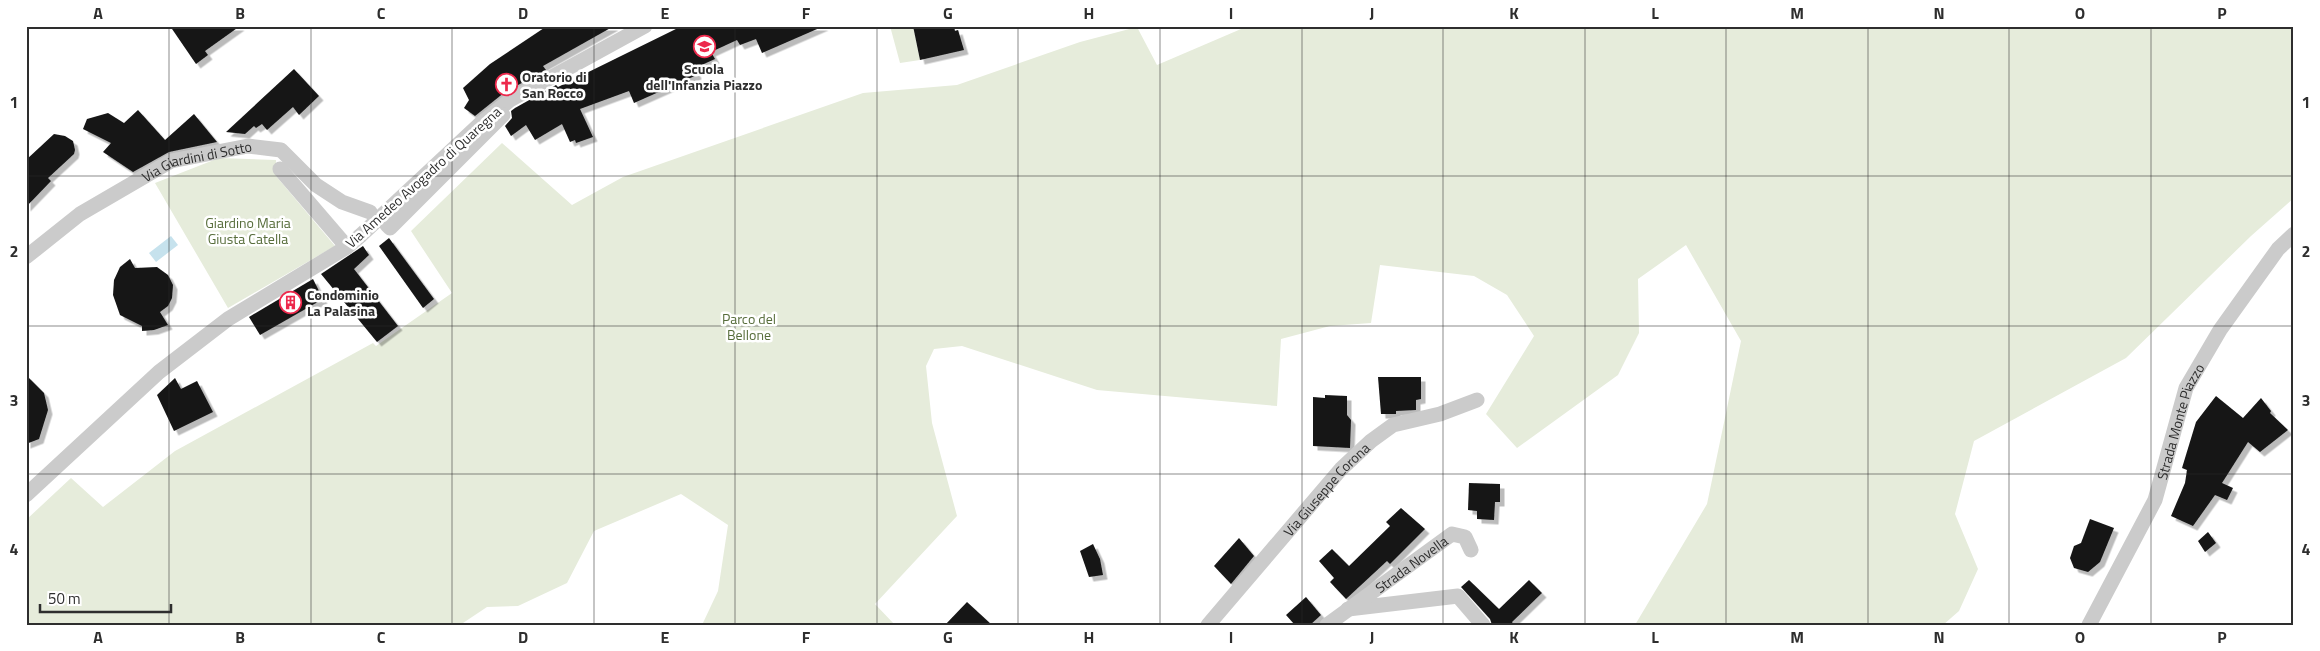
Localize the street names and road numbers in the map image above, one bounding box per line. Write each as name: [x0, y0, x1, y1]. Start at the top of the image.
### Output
street label: Via Amedeo Avogadro di Quaregna: [341, 101, 505, 253]
street label: Via Giardini di Sotto: [137, 135, 254, 187]
street label: Strada Monte Piazzo: [2151, 359, 2209, 482]
street label: Via Giuseppe Corona: [1278, 437, 1374, 541]
street label: Strada Novella: [1370, 530, 1452, 597]

